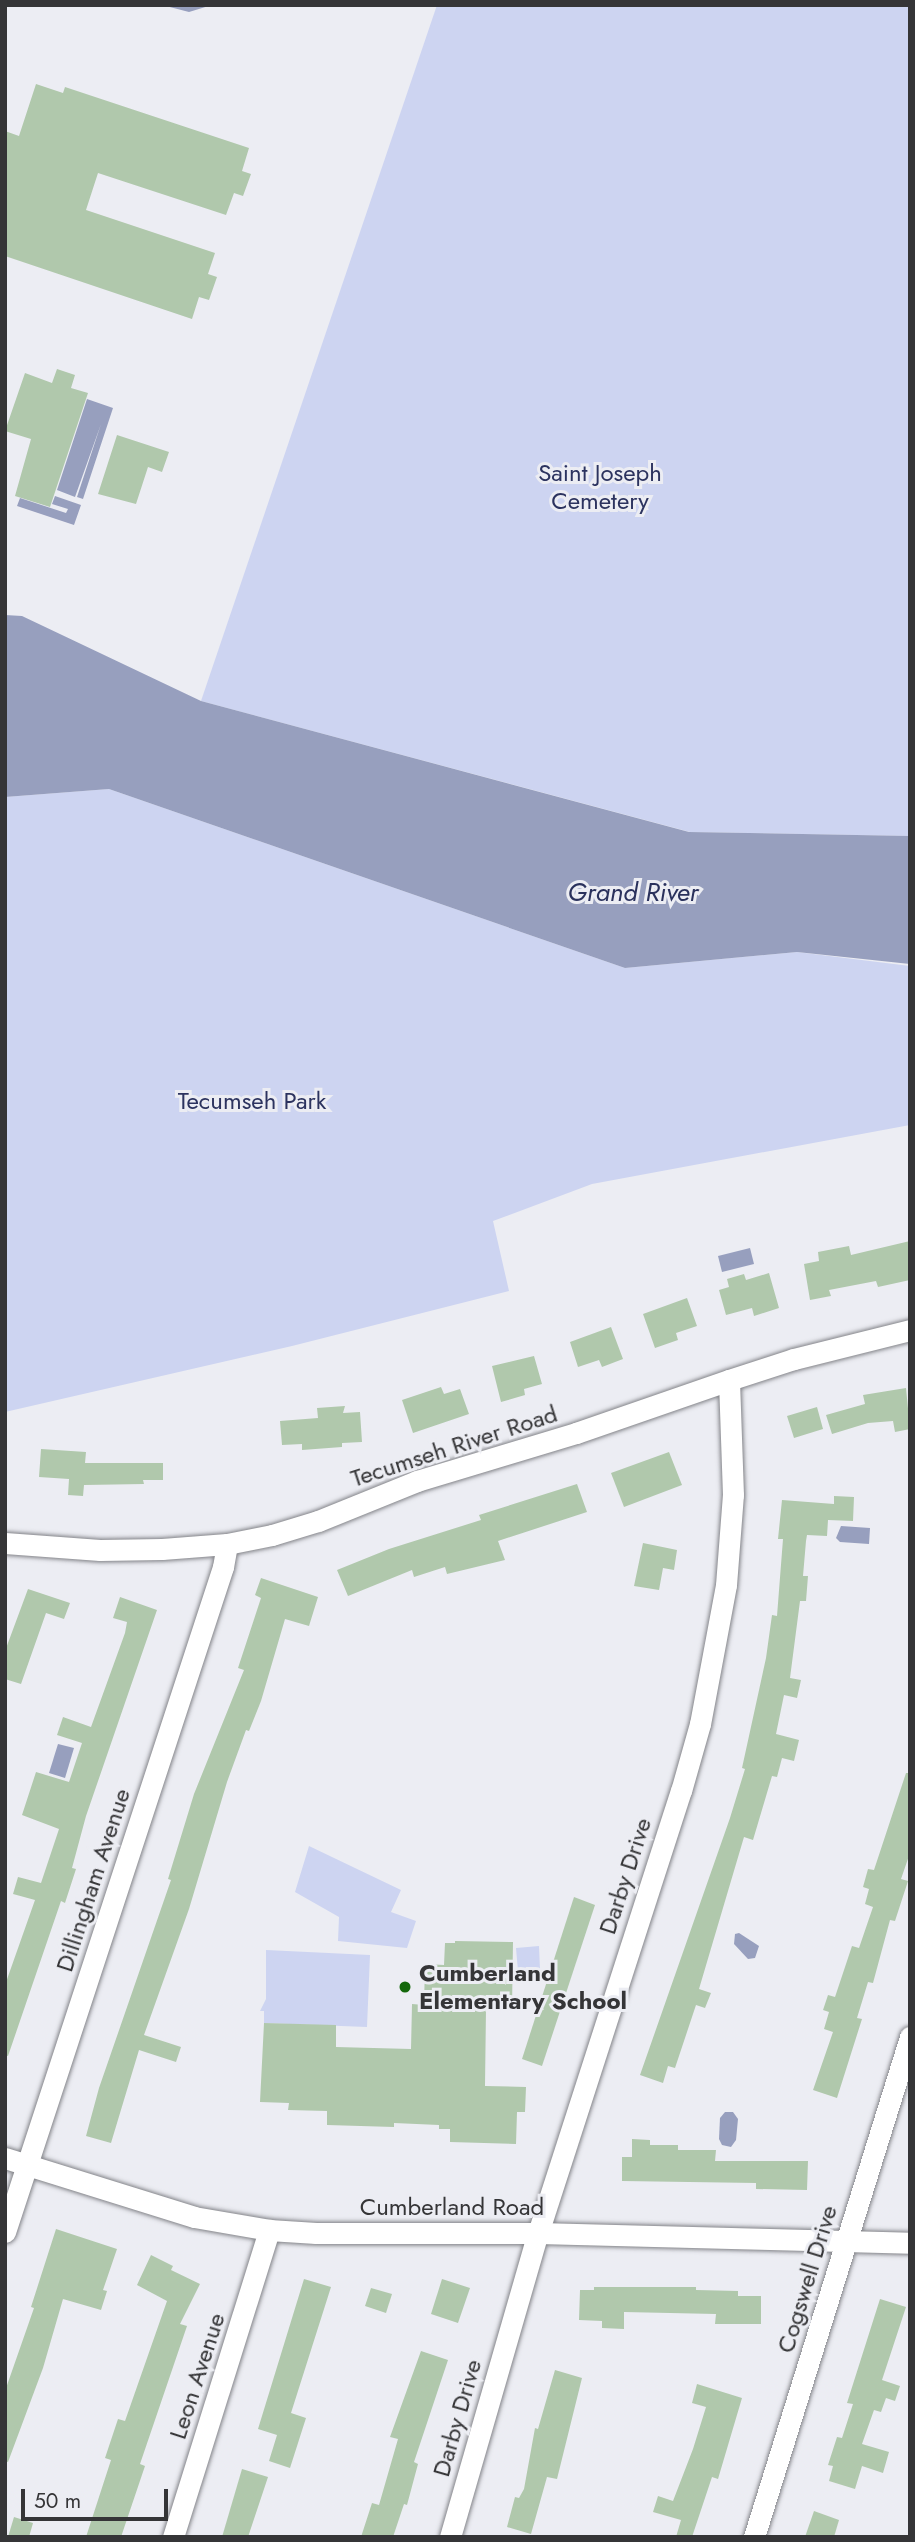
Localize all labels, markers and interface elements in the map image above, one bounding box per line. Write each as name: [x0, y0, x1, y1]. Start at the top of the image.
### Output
park label: Saint Joseph Cemetery: [538, 459, 662, 515]
water label: Grand River: [567, 877, 699, 909]
park label: Tecumseh Park: [178, 1087, 326, 1115]
street label: Tecumseh River Road: [347, 1399, 561, 1493]
street label: Dillingham Avenue: [50, 1785, 136, 1975]
street label: Darby Drive: [593, 1814, 657, 1938]
place label: Cumberland Elementary School: [419, 1959, 627, 2015]
marker: Cumberland Elementary School: [397, 1979, 413, 1995]
street label: Cumberland Road: [360, 2193, 544, 2221]
street label: Cogswell Drive: [771, 2202, 843, 2356]
street label: Leon Avenue: [163, 2309, 231, 2443]
street label: Darby Drive: [427, 2356, 487, 2480]
scale bar: [24, 2476, 172, 2520]
text: 50 m: [34, 2486, 81, 2516]

